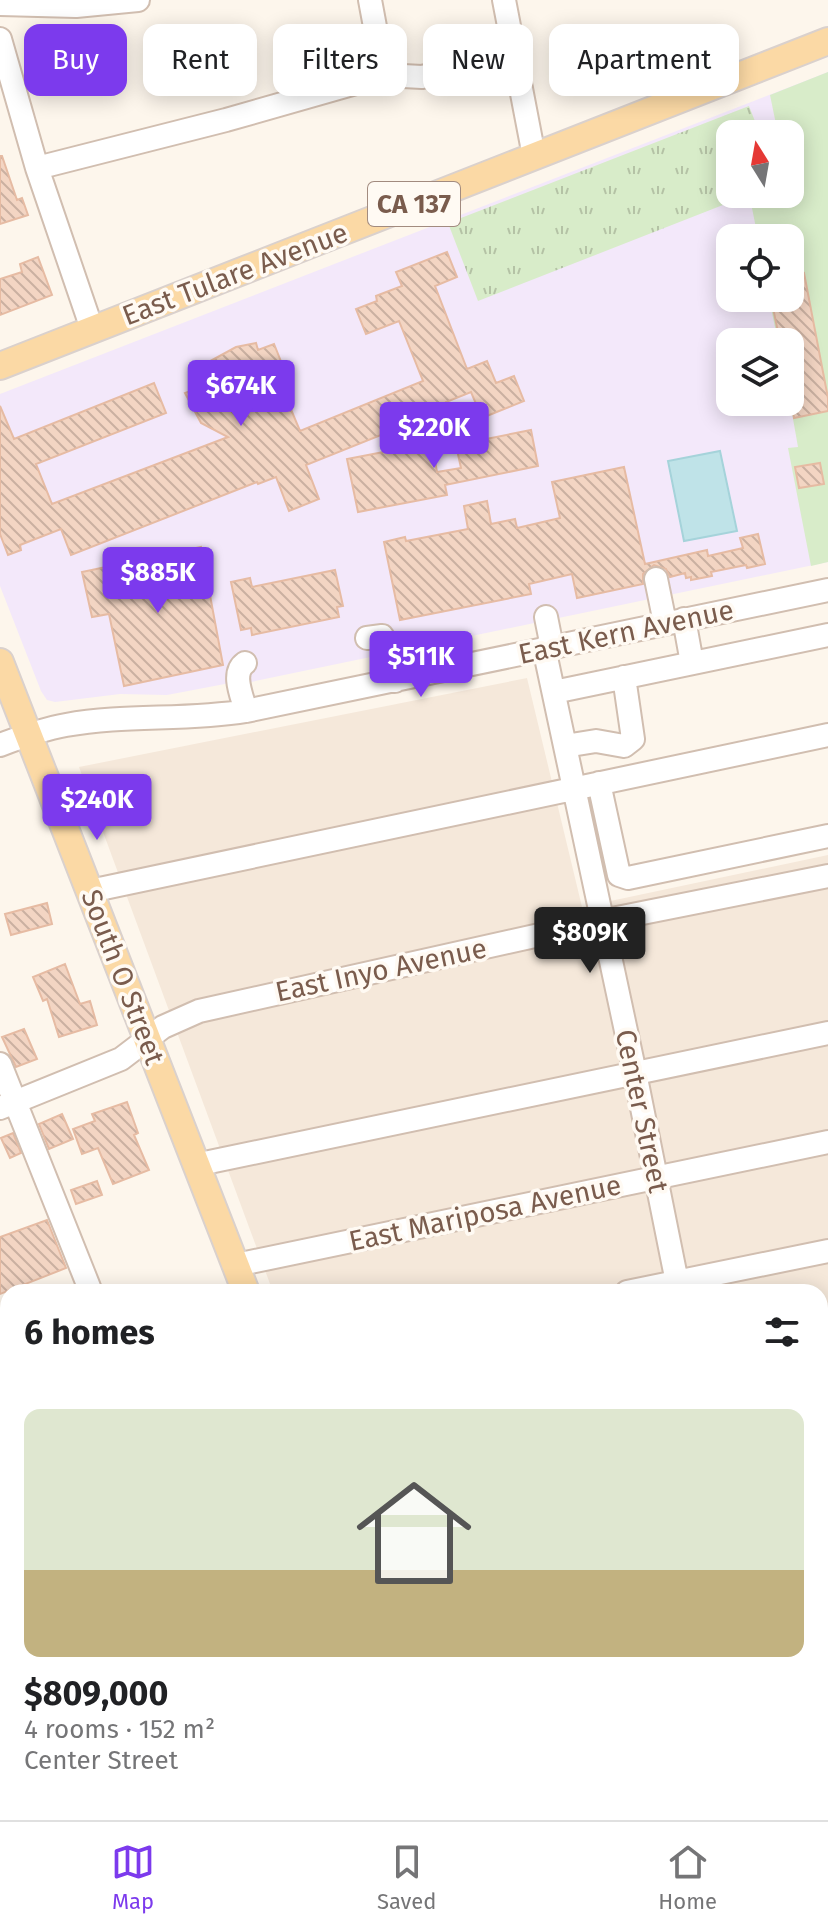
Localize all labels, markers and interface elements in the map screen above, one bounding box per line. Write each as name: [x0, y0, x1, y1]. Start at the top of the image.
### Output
chip: Buy: [24, 24, 127, 96]
chip: Rent: [143, 24, 257, 96]
chip: Filters: [273, 24, 407, 96]
chip: New: [423, 24, 533, 96]
chip: Apartment: [549, 24, 739, 96]
north arrow: [716, 120, 804, 208]
map controls: [716, 120, 804, 416]
road number: CA 137: [368, 182, 460, 226]
street label: East Tulare Avenue: [118, 216, 352, 332]
button: locate: [716, 224, 804, 312]
button: layers: [716, 328, 804, 416]
pin: $674K: [185, 360, 297, 428]
text: $674K: [206, 370, 276, 401]
pin: $220K: [378, 402, 490, 470]
text: $220K: [398, 412, 470, 443]
pin: $885K: [102, 547, 214, 615]
text: $885K: [121, 557, 195, 588]
street label: East Kern Avenue: [515, 593, 737, 671]
pin: $511K: [365, 631, 477, 699]
text: $511K: [388, 641, 454, 672]
pin: $240K: [41, 774, 153, 842]
text: $240K: [60, 784, 134, 815]
street label: South O Street: [75, 885, 172, 1070]
pin: $809K: [534, 907, 646, 975]
text: $809K: [552, 917, 628, 948]
street label: East Inyo Avenue: [272, 932, 490, 1008]
street label: Center Street: [609, 1026, 676, 1196]
street label: East Mariposa Avenue: [346, 1168, 624, 1258]
icon: filters: [760, 1310, 804, 1354]
text: 6 homes: [24, 1312, 155, 1353]
icon: home: [342, 1461, 486, 1605]
text: $809,000: [24, 1673, 168, 1714]
text: 4 rooms · 152 m²: [24, 1714, 215, 1745]
text: Center Street: [24, 1745, 178, 1776]
tab: Map: [111, 1840, 155, 1915]
tab: Saved: [377, 1840, 436, 1915]
tab: Home: [658, 1840, 717, 1915]

